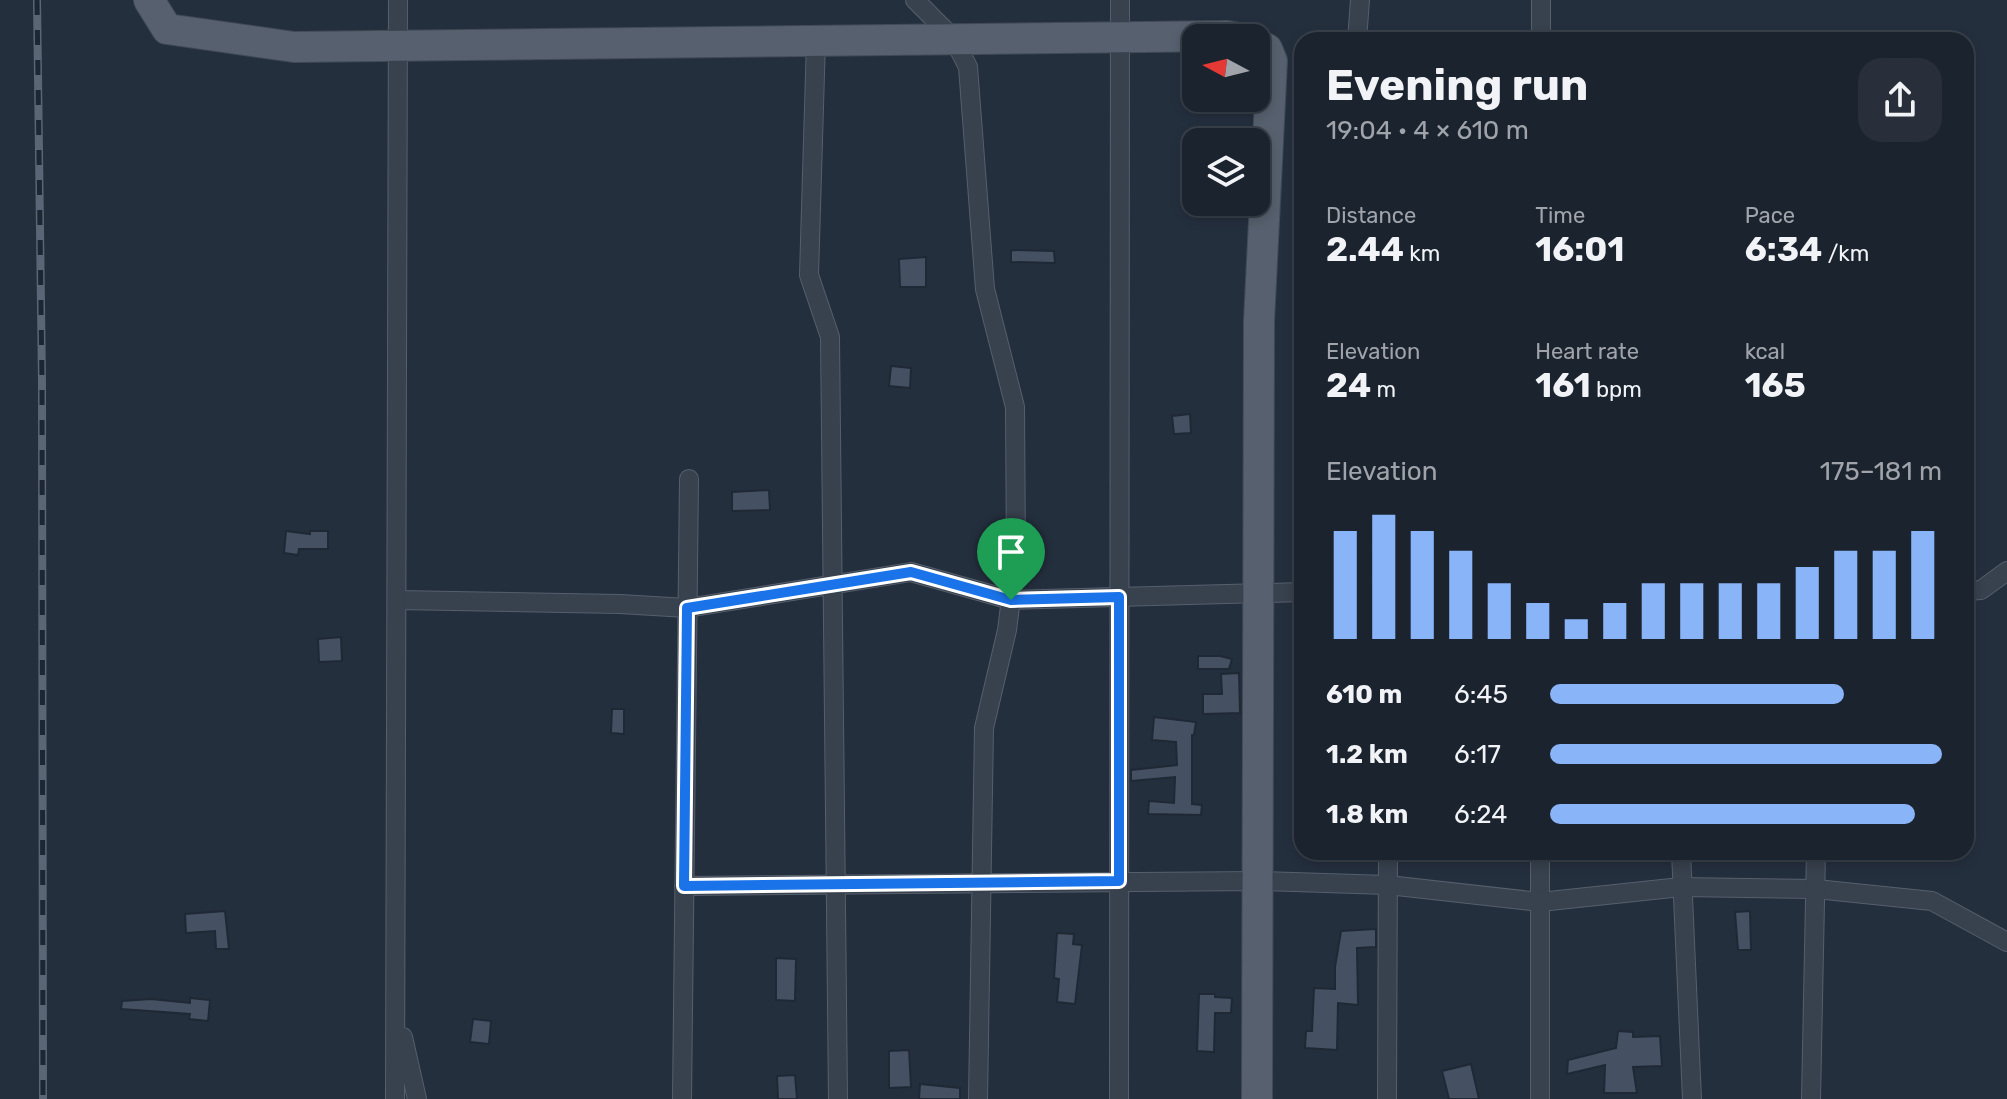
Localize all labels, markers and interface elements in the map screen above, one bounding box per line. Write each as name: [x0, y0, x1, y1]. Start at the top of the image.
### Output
north arrow: [1182, 24, 1270, 112]
map controls: [1182, 24, 1270, 216]
button: share: [1858, 58, 1942, 142]
text: Evening run: [1326, 59, 1588, 111]
text: 19:04 · 4 × 610 m: [1326, 115, 1529, 146]
button: layers: [1182, 128, 1270, 216]
text: Distance: [1326, 202, 1416, 229]
text: Time: [1535, 202, 1585, 229]
text: Pace: [1745, 202, 1795, 229]
text: 2.44: [1326, 229, 1404, 270]
text: 16:01: [1535, 229, 1624, 270]
text: 6:34: [1745, 229, 1822, 270]
text: km: [1404, 240, 1440, 267]
text: /km: [1822, 240, 1869, 267]
text: Elevation: [1326, 338, 1420, 365]
text: Heart rate: [1535, 338, 1639, 365]
text: kcal: [1745, 338, 1785, 365]
text: 24: [1326, 365, 1371, 406]
text: 161: [1535, 365, 1591, 406]
text: 165: [1745, 365, 1806, 406]
text: m: [1371, 376, 1396, 403]
text: bpm: [1591, 376, 1642, 403]
text: Elevation: [1326, 456, 1437, 487]
text: 175–181 m: [1820, 456, 1942, 487]
pin: [977, 518, 1045, 600]
icon: arrive: [989, 530, 1033, 574]
text: 610 m: [1326, 679, 1402, 710]
text: 6:45: [1454, 679, 1508, 710]
text: 1.2 km: [1326, 739, 1408, 770]
text: 6:17: [1454, 739, 1501, 770]
text: 1.8 km: [1326, 799, 1408, 830]
text: 6:24: [1454, 799, 1508, 830]

